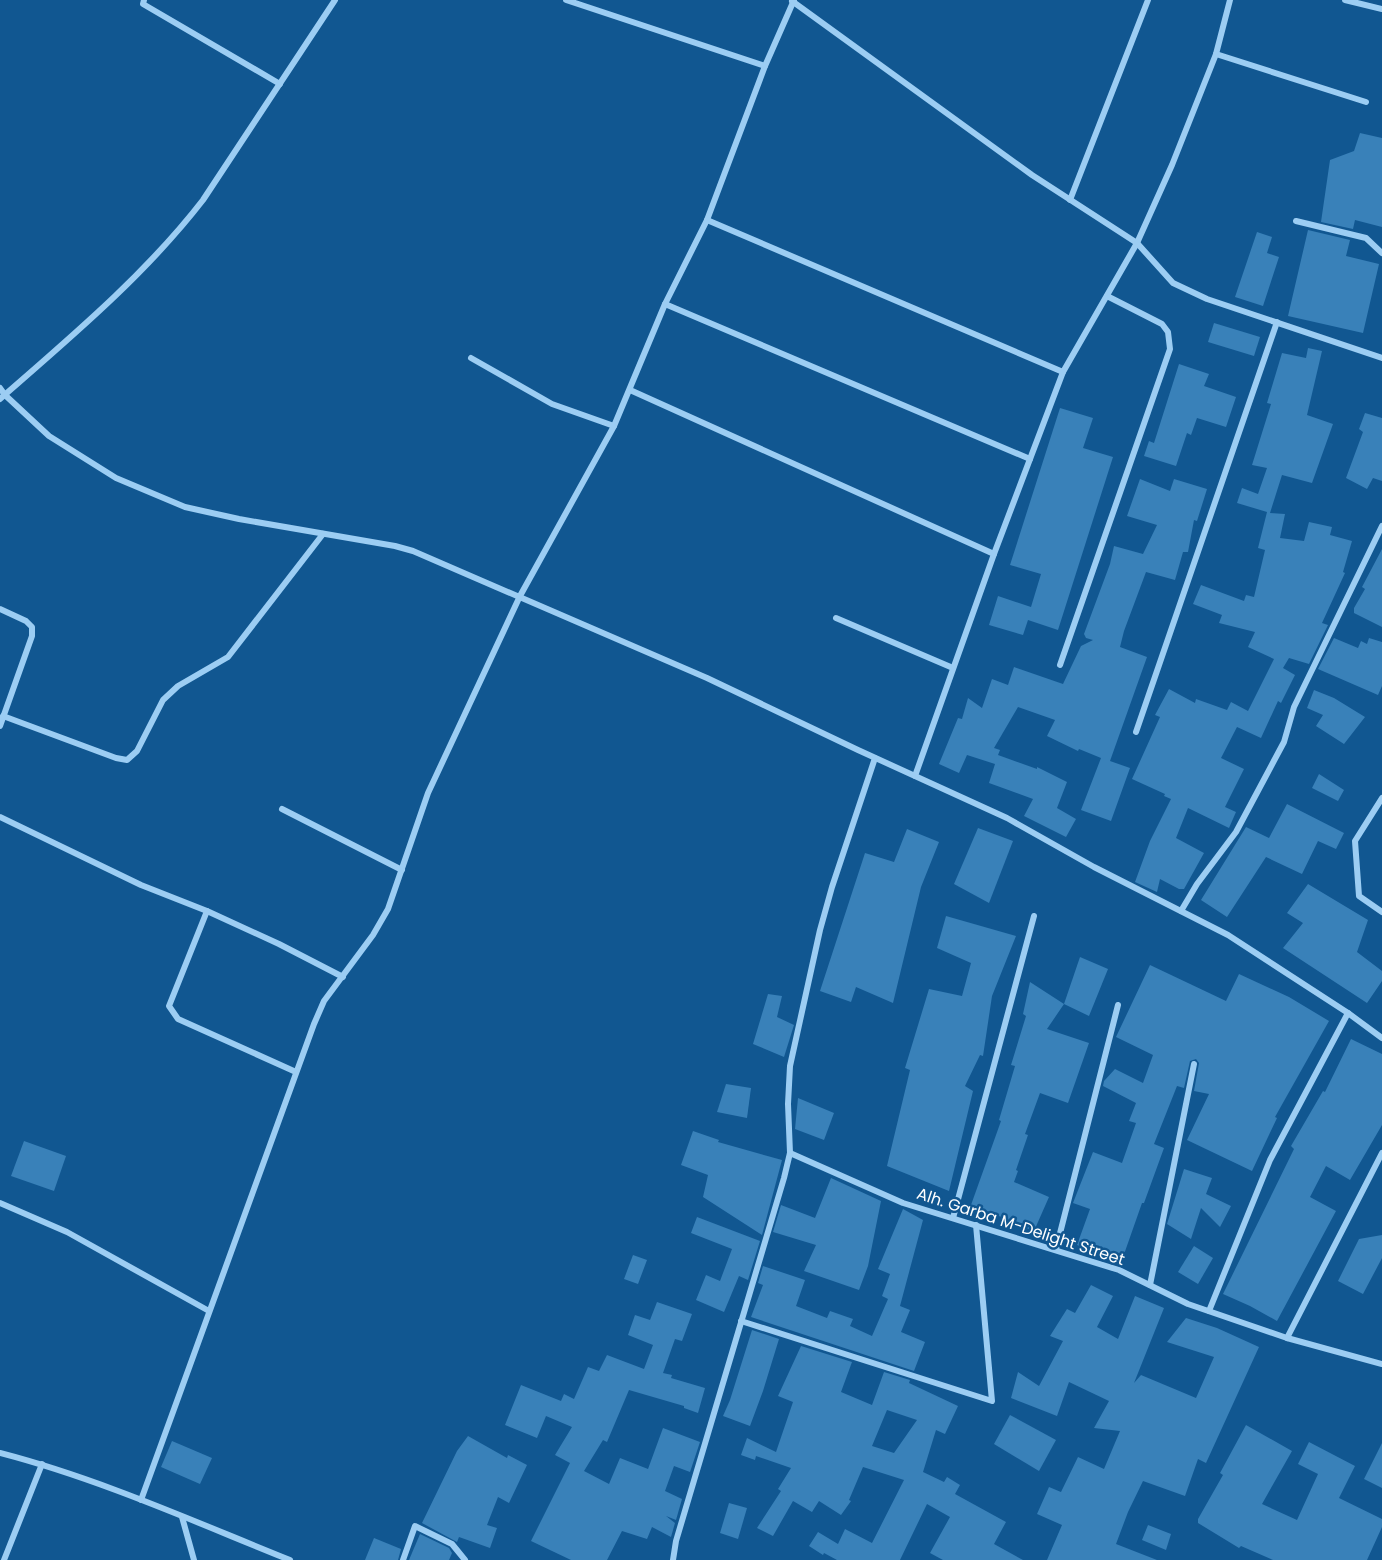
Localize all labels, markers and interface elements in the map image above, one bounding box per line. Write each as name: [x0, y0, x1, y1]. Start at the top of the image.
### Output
street label: Alh. Garba M-Delight Street: [914, 1182, 1128, 1271]

